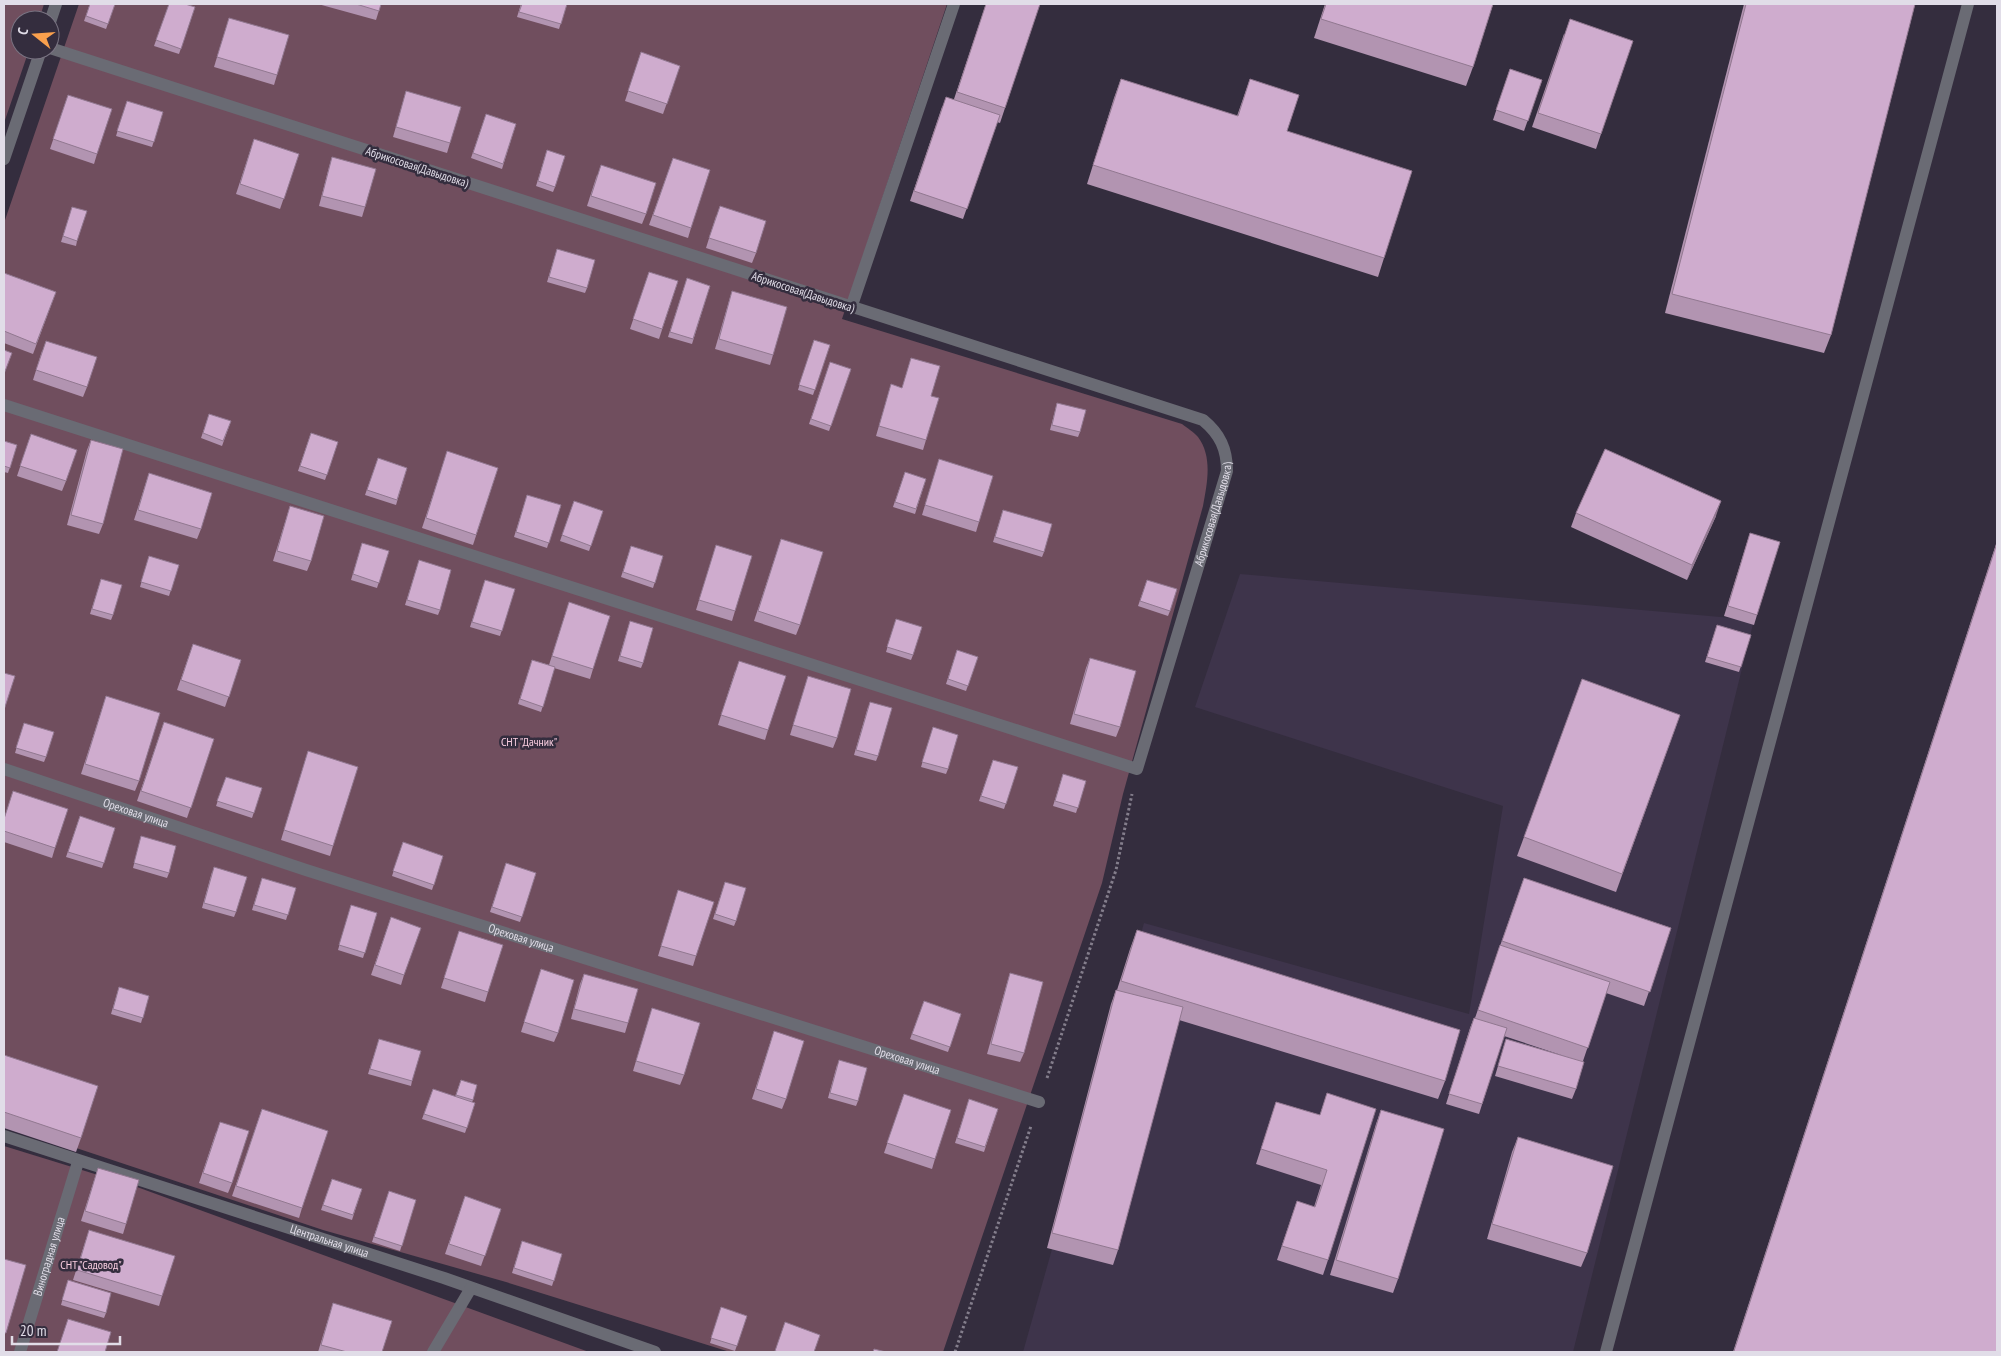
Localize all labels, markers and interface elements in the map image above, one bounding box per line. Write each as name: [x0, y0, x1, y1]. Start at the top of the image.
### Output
north arrow: [10, 10, 60, 60]
text: С: [13, 25, 32, 37]
street label: Абрикосовая(Давыдовка): [364, 143, 471, 190]
street label: Абрикосовая(Давыдовка): [750, 268, 857, 315]
street label: Абрикосовая(Давыдовка): [1191, 461, 1234, 568]
park label: СНТ "Дачник": [501, 734, 557, 749]
street label: Ореховая улица: [101, 795, 171, 831]
street label: Ореховая улица: [487, 920, 556, 955]
street label: Ореховая улица: [873, 1042, 942, 1077]
street label: Виноградная улица: [30, 1215, 68, 1298]
street label: Центральная улица: [288, 1221, 371, 1260]
park label: СНТ "Садовод": [60, 1257, 122, 1272]
scale bar: [12, 1314, 120, 1346]
text: 20 m: [20, 1321, 46, 1340]

